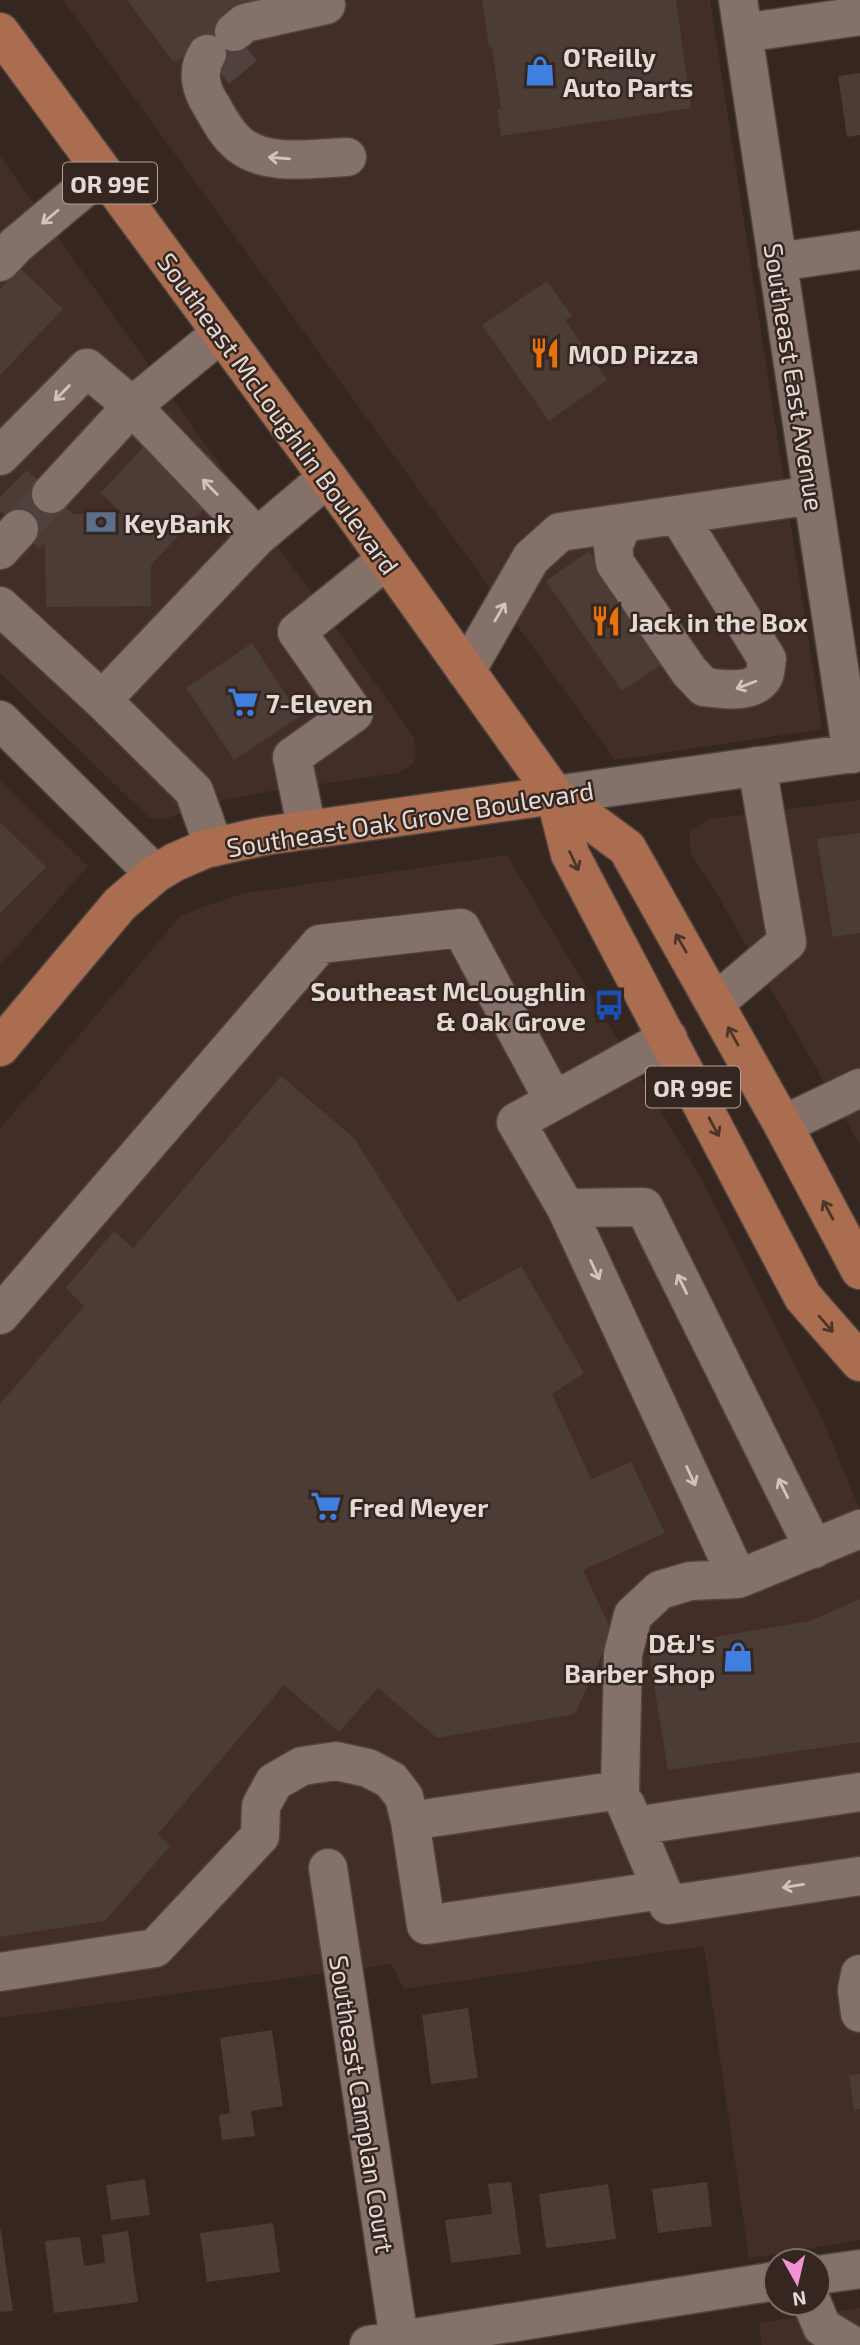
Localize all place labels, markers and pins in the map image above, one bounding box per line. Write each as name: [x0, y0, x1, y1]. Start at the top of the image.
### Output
place label: O'Reilly Auto Parts: [563, 41, 693, 102]
shop icon: O'Reilly Auto Parts: [523, 54, 557, 88]
restaurant icon: MOD Pizza: [528, 336, 562, 370]
place label: MOD Pizza: [568, 338, 698, 369]
bank icon: KeyBank: [84, 505, 118, 539]
place label: KeyBank: [124, 507, 231, 539]
restaurant icon: Jack in the Box: [589, 604, 623, 638]
place label: Jack in the Box: [629, 606, 808, 637]
supermarket icon: 7-Eleven: [226, 685, 260, 719]
place label: 7-Eleven: [266, 687, 373, 718]
place label: Southeast McLoughlin & Oak Grove: [310, 975, 586, 1036]
bus stop icon: Southeast McLoughlin & Oak Grove: [592, 988, 626, 1022]
supermarket icon: Fred Meyer: [309, 1489, 343, 1523]
place label: Fred Meyer: [349, 1491, 488, 1523]
place label: D&J's Barber Shop: [564, 1627, 715, 1688]
shop icon: D&J's Barber Shop: [721, 1640, 755, 1674]

